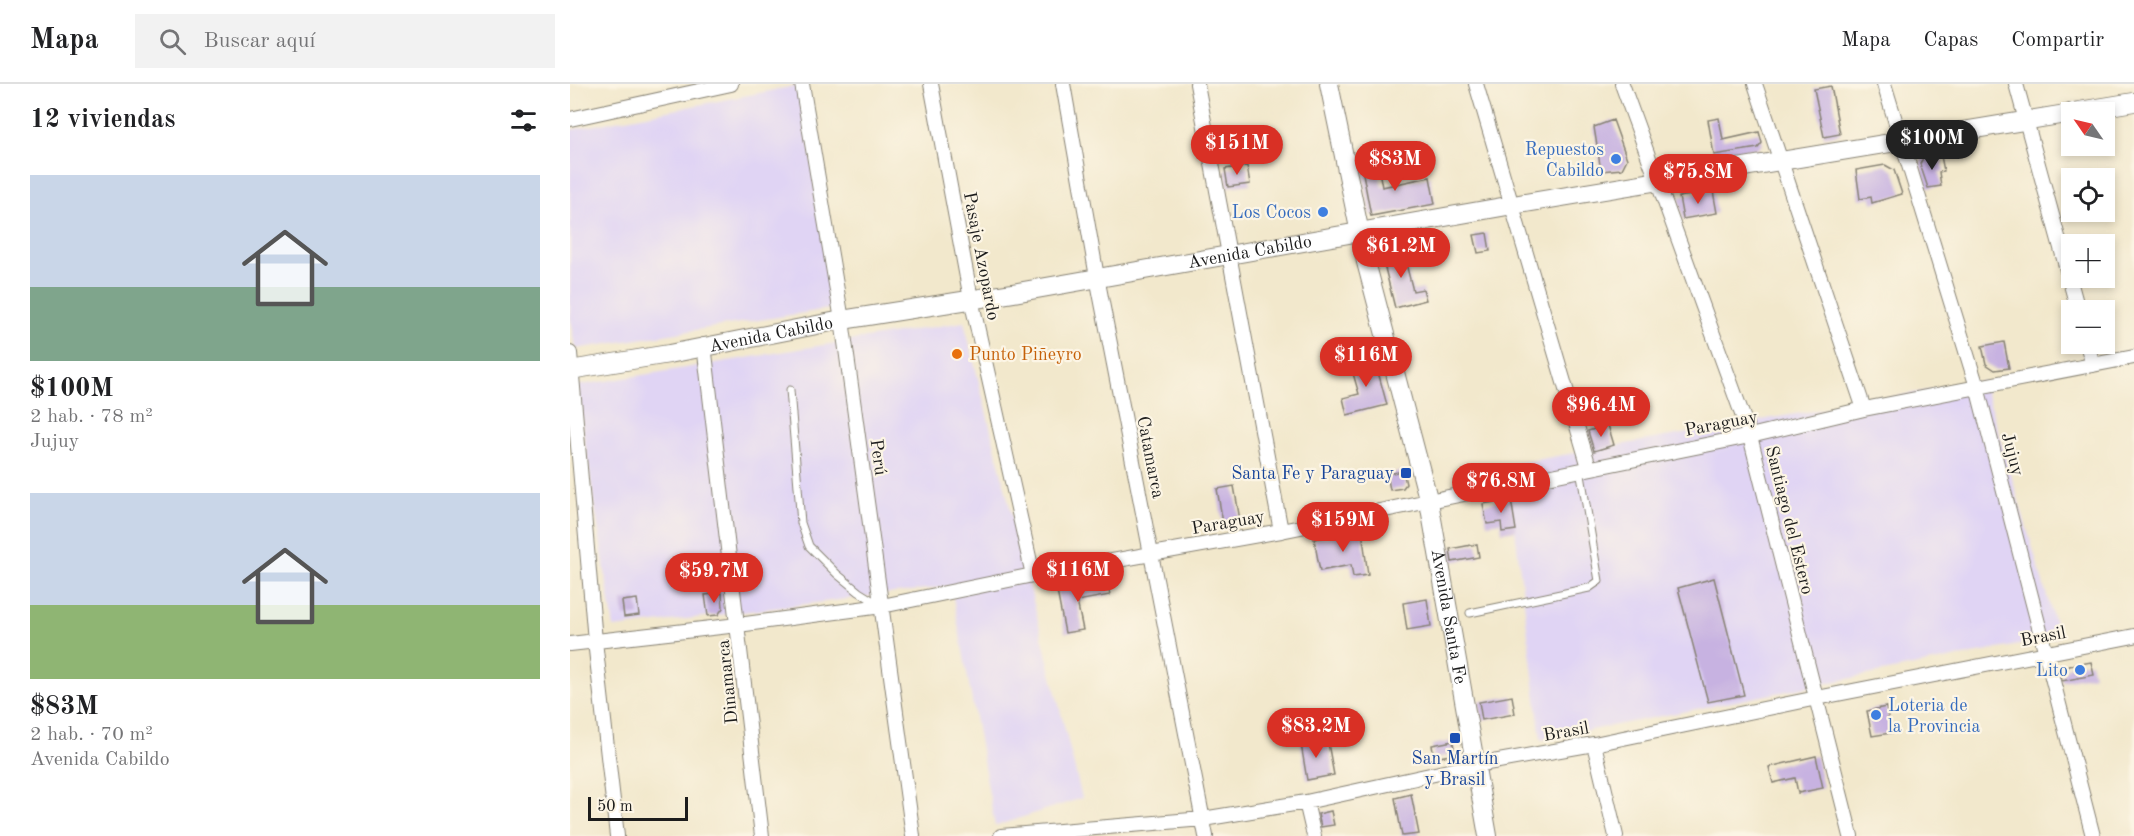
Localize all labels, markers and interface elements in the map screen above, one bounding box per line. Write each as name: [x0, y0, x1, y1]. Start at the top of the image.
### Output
search box: [135, 14, 555, 68]
icon: search: [156, 25, 189, 58]
text: Mapa: [30, 27, 99, 55]
text: Buscar aquí: [204, 30, 315, 52]
text: Mapa: [1841, 30, 1891, 51]
text: Capas: [1924, 30, 1978, 51]
text: Compartir: [2011, 30, 2104, 51]
north arrow: [2061, 102, 2115, 156]
map controls: [2061, 102, 2115, 354]
icon: filters: [507, 104, 540, 137]
text: 12 viviendas: [30, 107, 176, 133]
pin: $100M: [1890, 120, 1974, 171]
pin: $151M: [1195, 125, 1279, 176]
text: $100M: [1900, 129, 1964, 149]
text: $151M: [1205, 134, 1269, 154]
pin: $83M: [1359, 141, 1431, 192]
place label: Repuestos Cabildo: [1525, 141, 1604, 180]
text: $83M: [1369, 150, 1421, 170]
marker: Repuestos Cabildo: [1609, 152, 1623, 166]
pin: $75.8M: [1649, 154, 1747, 205]
text: $75.8M: [1663, 163, 1733, 183]
button: locate: [2061, 168, 2115, 222]
street label: Pasaje Azopardo: [960, 190, 1002, 322]
place label: Los Cocos: [1232, 204, 1311, 222]
marker: Los Cocos: [1316, 205, 1330, 219]
icon: home: [231, 214, 339, 322]
pin: $61.2M: [1352, 228, 1450, 279]
street label: Avenida Cabildo: [1186, 233, 1313, 272]
button: +: [2061, 234, 2115, 288]
text: $61.2M: [1366, 237, 1436, 257]
button: −: [2061, 300, 2115, 354]
street label: Avenida Cabildo: [707, 314, 834, 356]
pin: $116M: [1324, 337, 1408, 388]
place label: Punto Piñeyro: [969, 346, 1082, 364]
text: $116M: [1334, 346, 1398, 366]
marker: Punto Piñeyro: [950, 347, 964, 361]
text: $100M: [30, 376, 113, 402]
pin: $96.4M: [1552, 387, 1650, 438]
text: $96.4M: [1566, 396, 1636, 416]
text: 2 hab. · 78 m²: [30, 407, 153, 427]
street label: Paraguay: [1683, 408, 1760, 440]
street label: Catamarca: [1133, 415, 1167, 500]
street label: Jujuy: [1998, 431, 2027, 478]
text: Jujuy: [30, 432, 79, 452]
street label: Perú: [867, 438, 890, 477]
street label: Santiago del Estero: [1762, 444, 1816, 596]
pin: $76.8M: [1452, 463, 1550, 514]
place label: Santa Fe y Paraguay: [1231, 465, 1394, 483]
marker: Santa Fe y Paraguay: [1399, 466, 1413, 480]
text: $76.8M: [1466, 472, 1536, 492]
pin: $159M: [1301, 502, 1385, 553]
street label: Paraguay: [1190, 508, 1267, 538]
text: $159M: [1311, 511, 1375, 531]
icon: home: [231, 532, 339, 640]
street label: Avenida Santa Fe: [1427, 548, 1469, 685]
pin: $116M: [1036, 552, 1120, 603]
pin: $59.7M: [665, 553, 763, 604]
text: $116M: [1046, 561, 1110, 581]
text: $59.7M: [679, 562, 749, 582]
street label: Brasil: [2019, 624, 2068, 650]
street label: Dinamarca: [715, 639, 741, 725]
place label: Lito: [2036, 662, 2068, 680]
marker: Lito: [2073, 663, 2087, 677]
text: $83M: [30, 694, 98, 720]
place label: Loteria de la Provincia: [1888, 697, 1980, 736]
pin: $83.2M: [1267, 708, 1365, 759]
marker: Loteria de la Provincia: [1869, 708, 1883, 722]
text: $83.2M: [1281, 717, 1351, 737]
street label: Brasil: [1542, 719, 1591, 745]
text: 2 hab. · 70 m²: [30, 725, 153, 745]
marker: San Martín y Brasil: [1448, 731, 1462, 745]
text: Avenida Cabildo: [30, 750, 170, 770]
place label: San Martín y Brasil: [1411, 750, 1499, 789]
scale bar: [588, 794, 688, 822]
text: 50 m: [597, 799, 633, 815]

